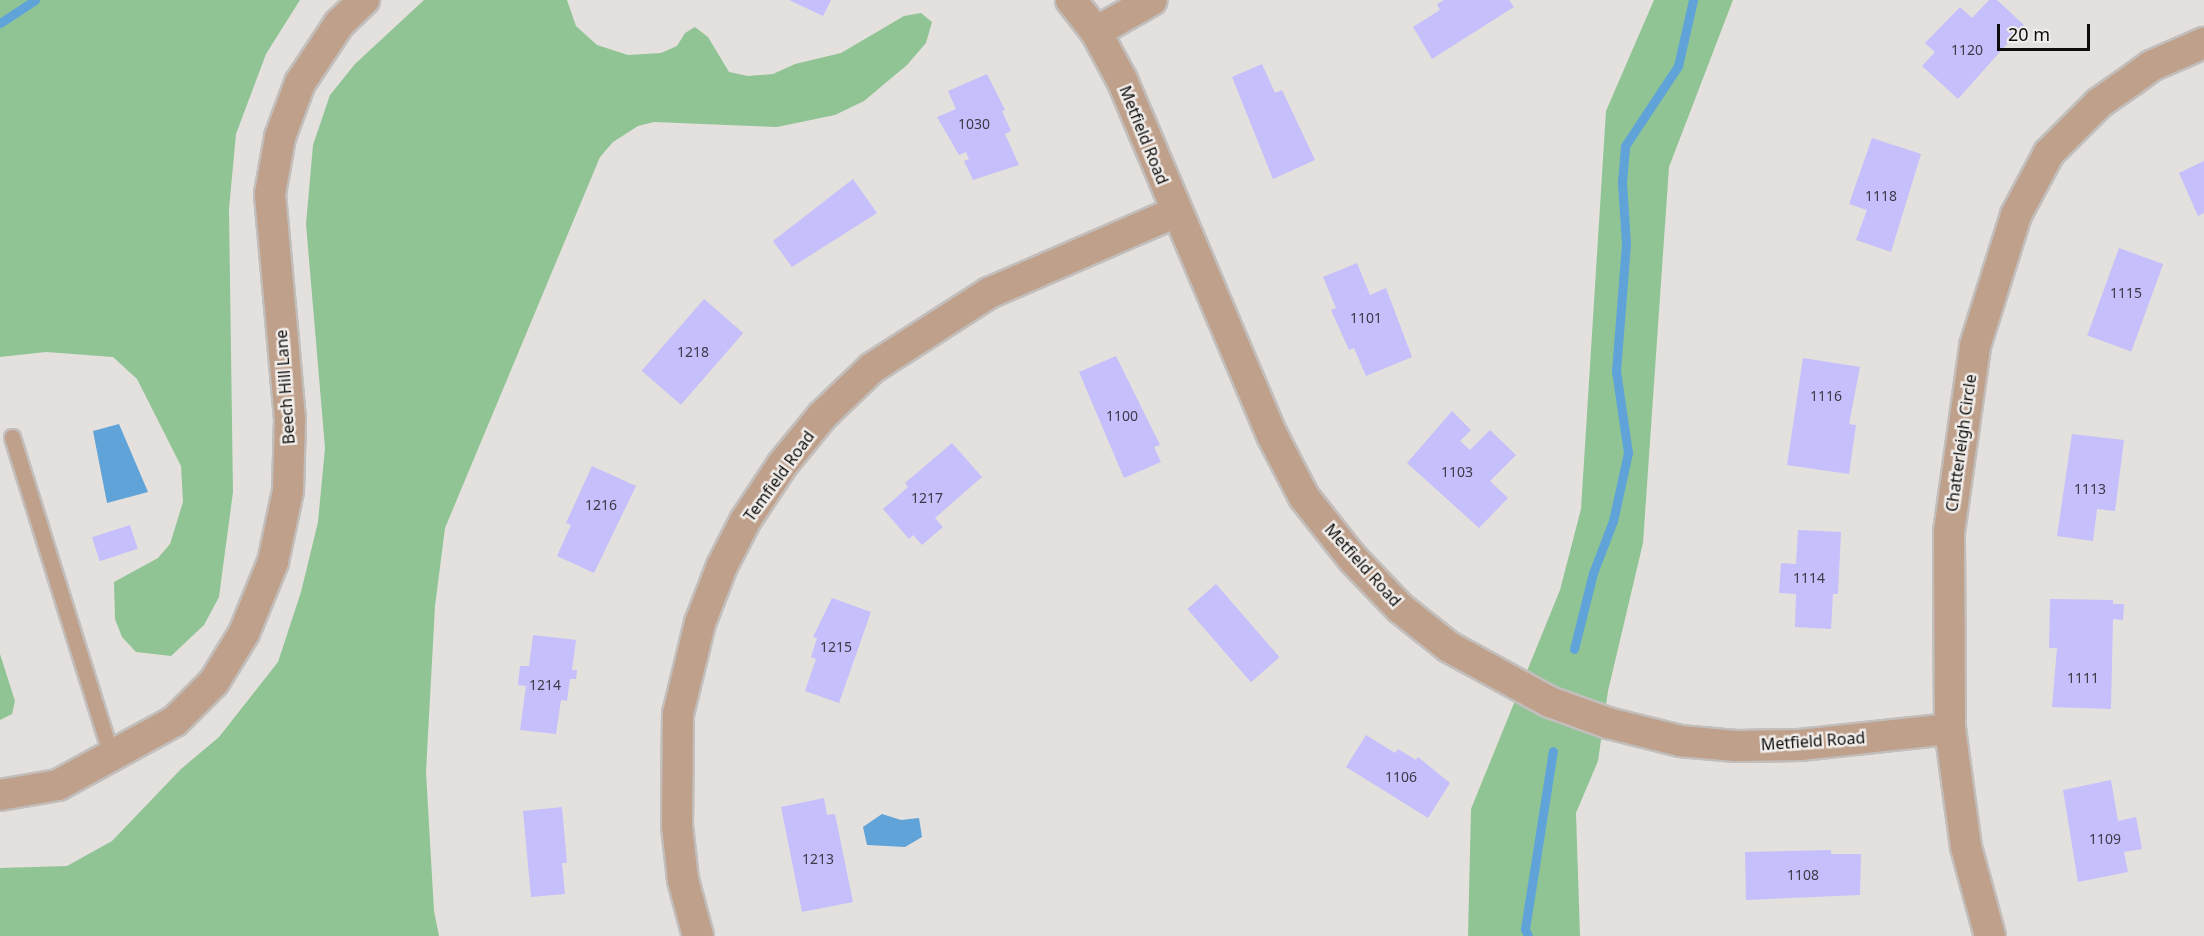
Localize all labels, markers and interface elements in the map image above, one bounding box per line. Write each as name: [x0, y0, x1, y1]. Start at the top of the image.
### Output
scale bar: [2000, 12, 2093, 50]
text: 20 m: [2008, 22, 2050, 46]
house number: 1120: [1951, 42, 1983, 58]
street label: Metfield Road: [1116, 83, 1172, 187]
house number: 1030: [958, 116, 990, 132]
house number: 1118: [1865, 188, 1897, 204]
house number: 1115: [2110, 285, 2142, 301]
house number: 1101: [1350, 310, 1382, 326]
street label: Beech Hill Lane: [271, 329, 299, 445]
house number: 1218: [677, 344, 709, 360]
street label: Chatterleigh Circle: [1942, 373, 1980, 513]
house number: 1116: [1810, 388, 1842, 404]
house number: 1100: [1106, 408, 1138, 424]
street label: Temfield Road: [740, 427, 818, 525]
house number: 1103: [1441, 464, 1473, 480]
house number: 1113: [2074, 481, 2106, 497]
house number: 1217: [911, 490, 943, 506]
house number: 1216: [585, 497, 617, 513]
street label: Metfield Road: [1321, 520, 1405, 610]
house number: 1114: [1793, 570, 1825, 586]
house number: 1215: [820, 639, 852, 655]
house number: 1111: [2067, 670, 2099, 686]
house number: 1214: [529, 677, 561, 693]
street label: Metfield Road: [1760, 728, 1866, 754]
house number: 1106: [1385, 769, 1417, 785]
house number: 1109: [2089, 831, 2121, 847]
house number: 1213: [802, 851, 834, 867]
house number: 1108: [1787, 867, 1819, 883]

